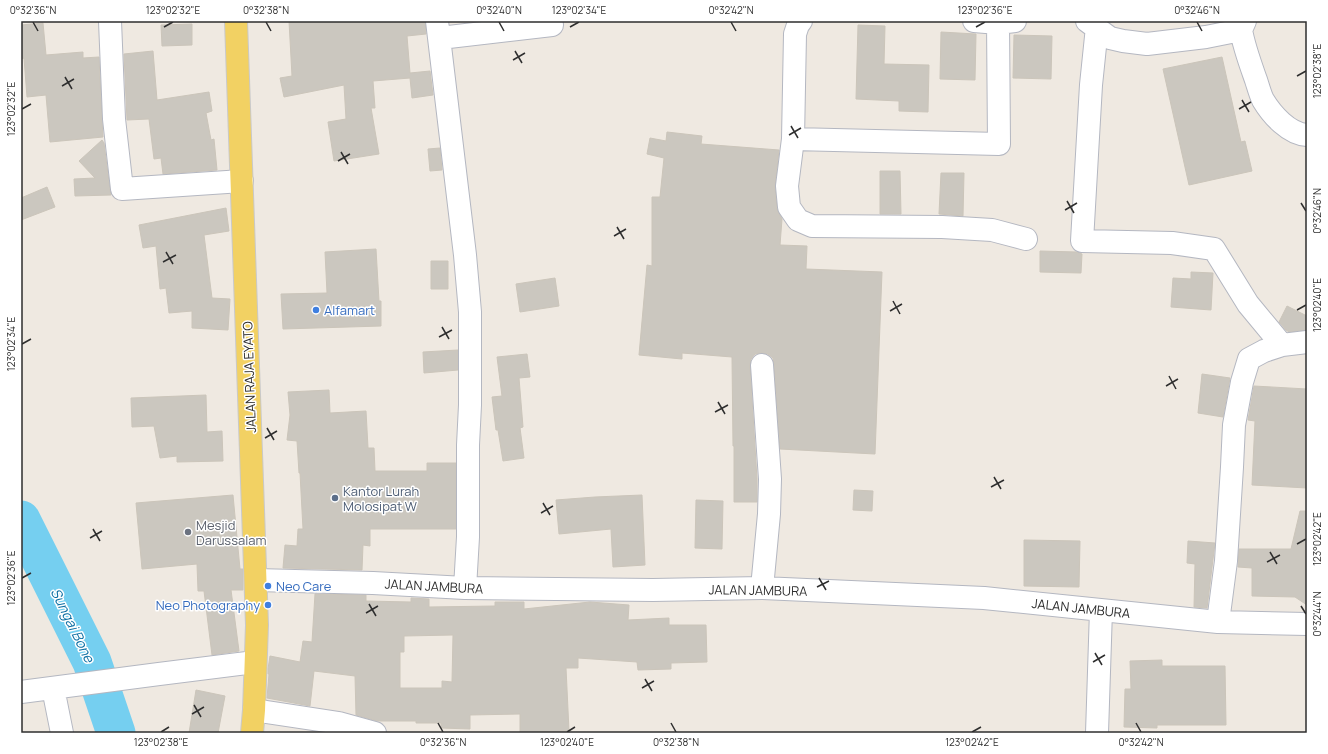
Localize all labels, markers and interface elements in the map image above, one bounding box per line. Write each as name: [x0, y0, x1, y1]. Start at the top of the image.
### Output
text: 0°32'36"N: [10, 3, 56, 17]
text: 123°02'32"E: [146, 3, 201, 17]
text: 0°32'38"N: [243, 3, 289, 17]
text: 0°32'40"N: [476, 3, 522, 17]
text: 123°02'34"E: [552, 3, 606, 17]
text: 0°32'42"N: [708, 3, 754, 17]
text: 123°02'36"E: [958, 3, 1013, 17]
text: 0°32'46"N: [1174, 3, 1220, 17]
text: 123°02'38"E: [1310, 43, 1324, 98]
text: 123°02'32"E: [4, 81, 18, 136]
text: 0°32'46"N: [1310, 188, 1324, 234]
text: 123°02'40"E: [1310, 278, 1324, 332]
place label: Alfamart: [324, 301, 375, 319]
marker: Alfamart: [311, 305, 321, 315]
text: 123°02'34"E: [4, 317, 18, 371]
street label: JALAN RAJA EYATO: [238, 320, 260, 433]
place label: Kantor Lurah Molosipat W: [343, 482, 419, 515]
marker: Kantor Lurah Molosipat W: [330, 493, 340, 503]
text: 123°02'42"E: [1310, 512, 1324, 566]
place label: Mesjid Darussalam: [196, 516, 267, 549]
marker: Mesjid Darussalam: [183, 527, 193, 537]
text: 123°02'36"E: [4, 550, 18, 605]
street label: JALAN JAMBURA: [384, 574, 484, 598]
place label: Neo Care: [276, 577, 332, 595]
street label: JALAN JAMBURA: [708, 580, 808, 600]
marker: Neo Care: [263, 581, 273, 591]
water label: Sungai Bone: [47, 585, 100, 666]
text: 0°32'44"N: [1310, 591, 1324, 637]
street label: JALAN JAMBURA: [1031, 594, 1131, 622]
place label: Neo Photography: [156, 596, 260, 614]
marker: Neo Photography: [263, 600, 273, 610]
text: 123°02'38"E: [134, 735, 189, 749]
text: 0°32'36"N: [420, 735, 466, 749]
text: 123°02'40"E: [540, 735, 594, 749]
text: 0°32'38"N: [653, 735, 699, 749]
text: 123°02'42"E: [945, 735, 999, 749]
text: 0°32'42"N: [1118, 735, 1164, 749]

